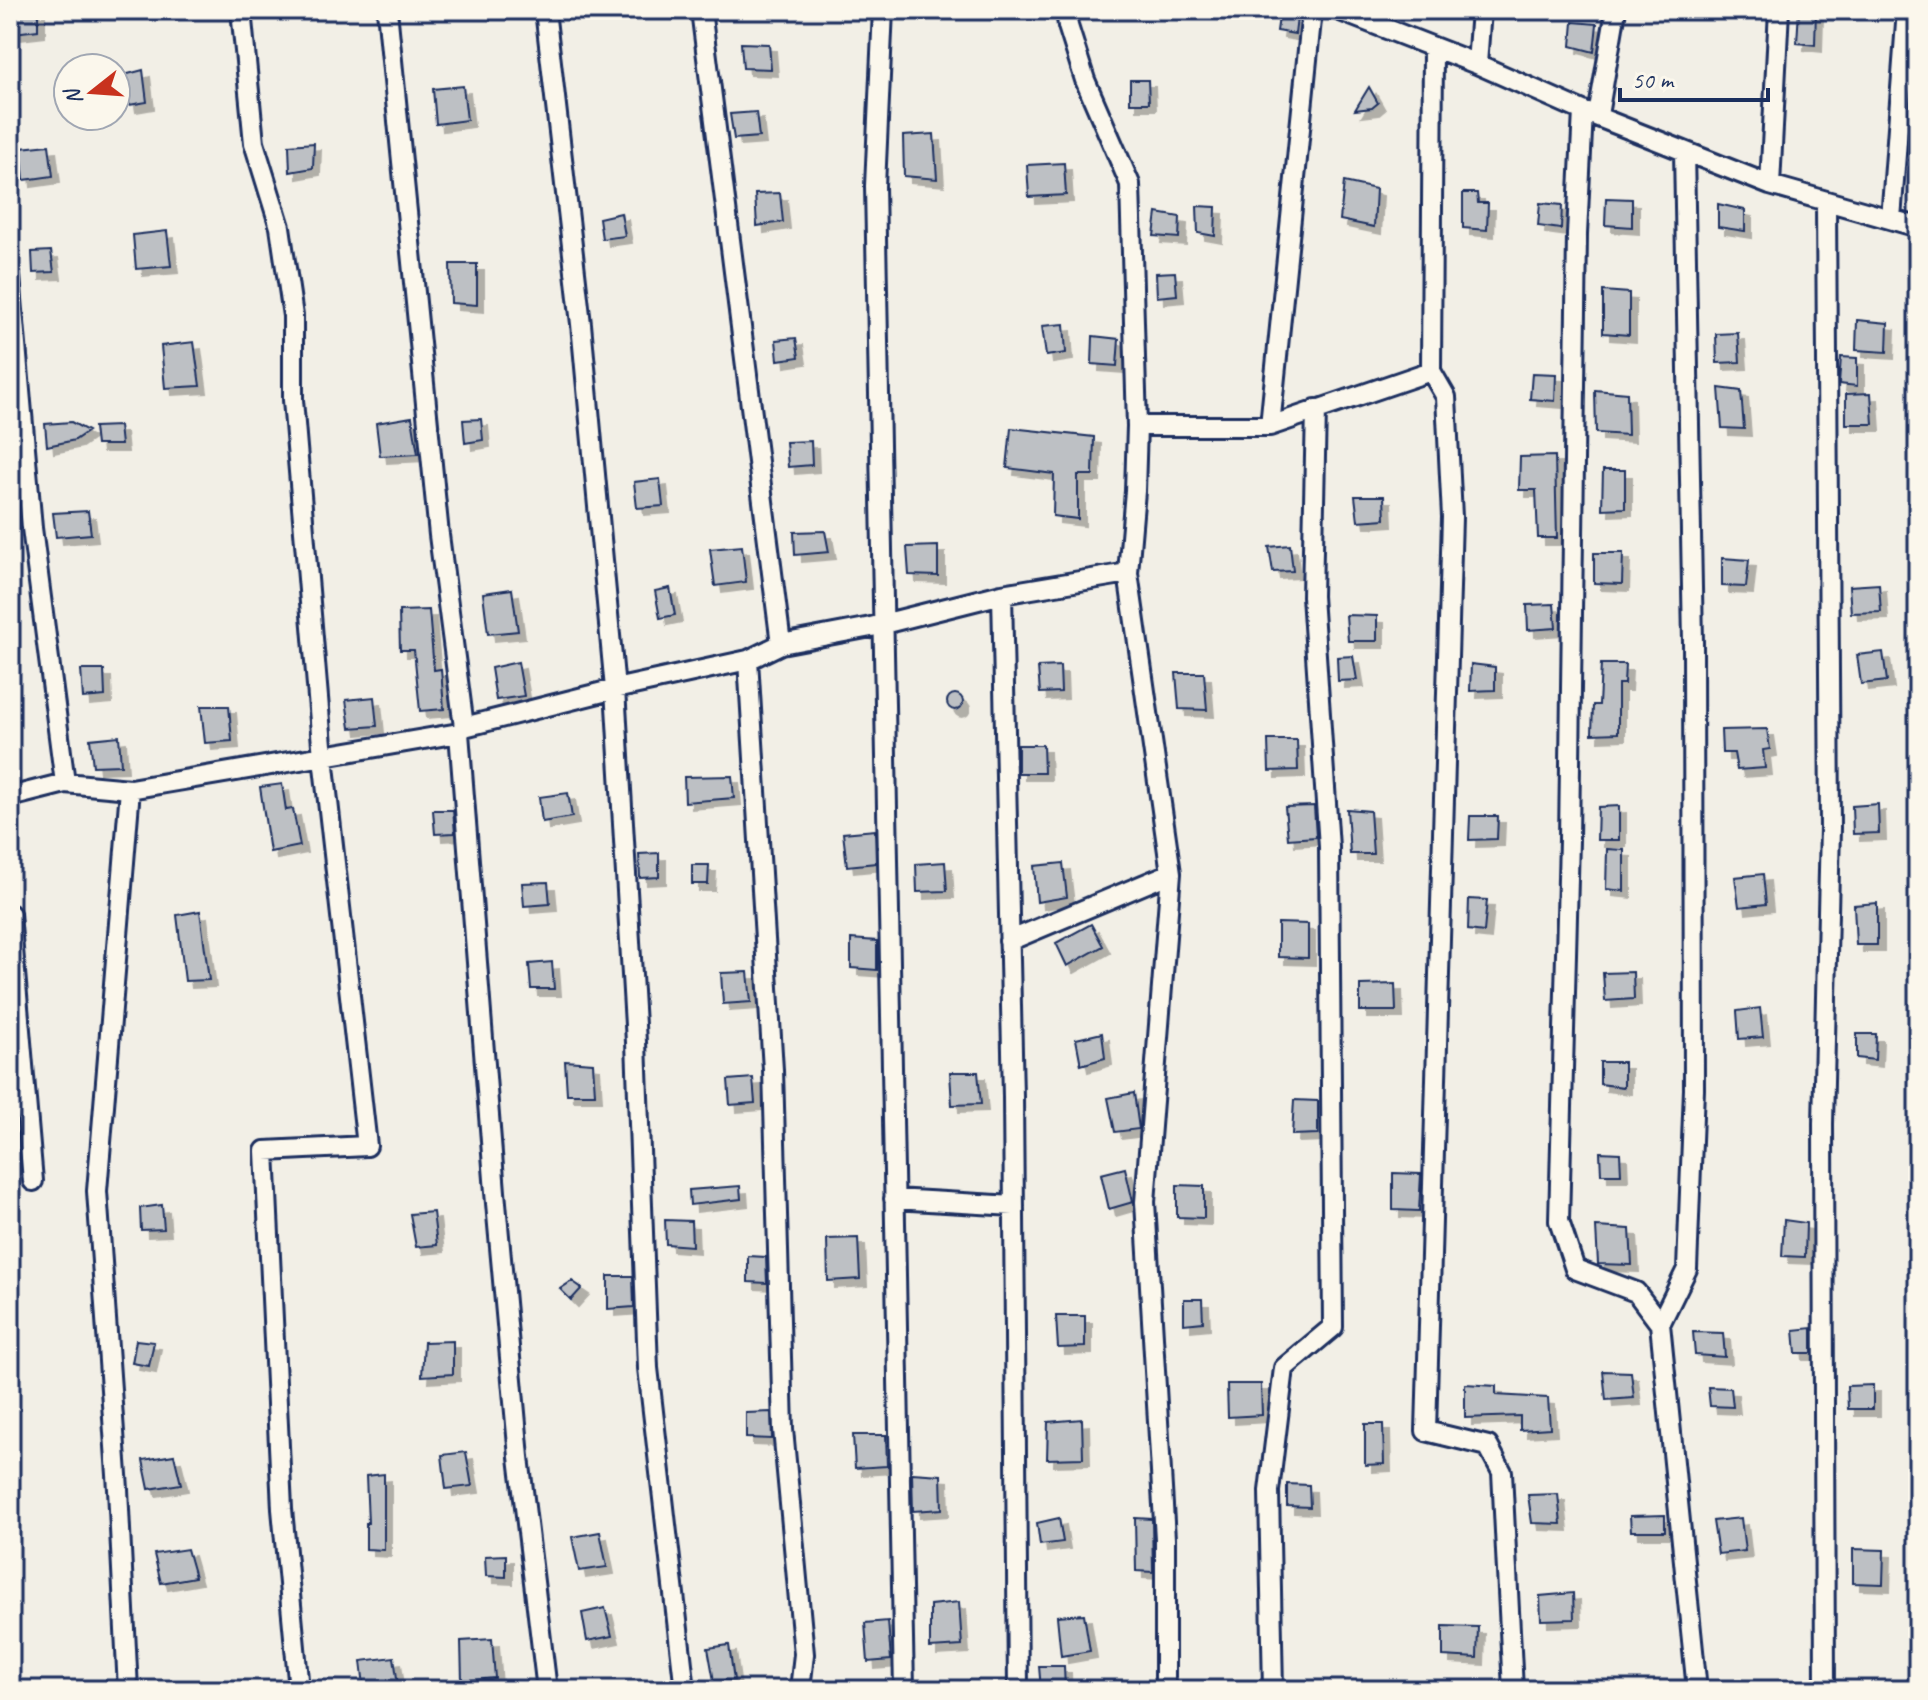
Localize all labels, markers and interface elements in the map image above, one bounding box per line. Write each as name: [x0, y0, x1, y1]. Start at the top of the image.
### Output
north arrow: [52, 52, 132, 132]
scale bar: [1620, 52, 1768, 102]
text: 50 m: [1632, 65, 1675, 95]
text: N: [57, 84, 89, 108]

